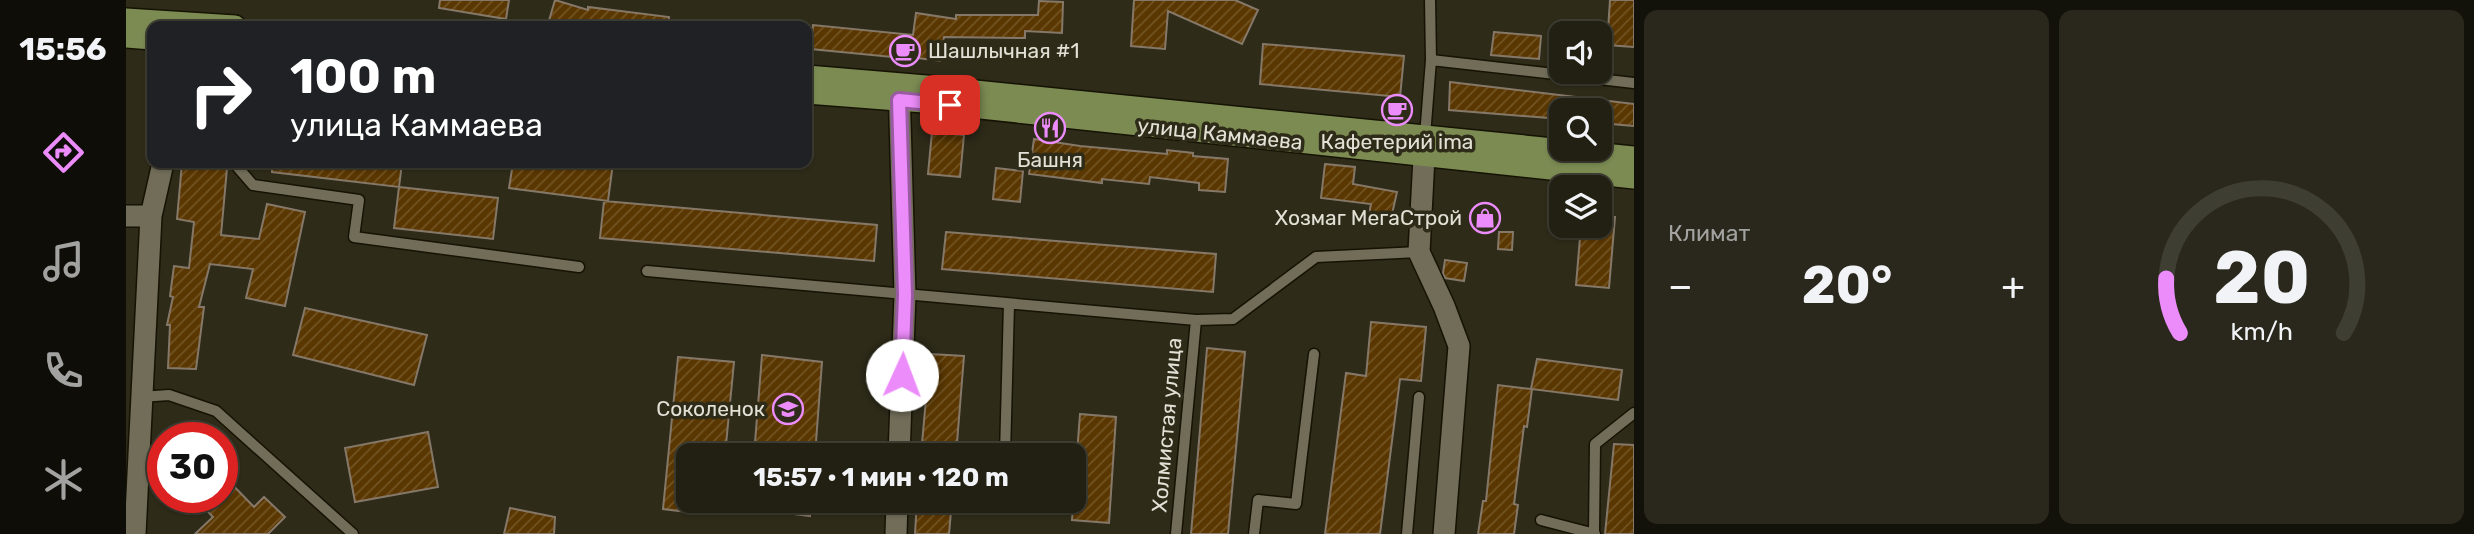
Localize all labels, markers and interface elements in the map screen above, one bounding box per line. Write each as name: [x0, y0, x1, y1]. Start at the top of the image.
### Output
map controls: [1549, 21, 1612, 238]
button: sound: [1549, 21, 1612, 84]
text: 15:56: [19, 30, 107, 68]
cafe icon: Шашлычная #1: [888, 34, 922, 68]
place label: Шашлычная #1: [928, 38, 1079, 63]
text: 100 m: [290, 47, 436, 105]
icon: right: [175, 49, 266, 140]
pin: [920, 75, 980, 135]
icon: arrive: [931, 86, 969, 124]
cafe icon: Кафетерий ima: [1380, 93, 1414, 127]
button: search: [1549, 98, 1612, 161]
text: улица Каммаева: [290, 106, 543, 144]
restaurant icon: Башня: [1033, 111, 1067, 145]
street label: улица Каммаева: [1136, 112, 1304, 155]
icon: directions: [39, 128, 88, 177]
place label: Кафетерий ima: [1321, 129, 1473, 154]
place label: Башня: [1017, 147, 1083, 172]
button: layers: [1549, 175, 1612, 238]
shop icon: Хозмаг МегаСтрой: [1468, 201, 1502, 235]
place label: Хозмаг МегаСтрой: [1275, 205, 1462, 230]
text: Климат: [1668, 219, 1750, 247]
text: 20: [2213, 235, 2310, 321]
icon: music: [39, 237, 88, 286]
text: 20°: [1802, 254, 1892, 316]
text: −: [1668, 263, 1693, 309]
text: +: [2001, 263, 2025, 309]
text: km/h: [2230, 317, 2293, 346]
street label: Холмистая улица: [1146, 337, 1187, 513]
position arrow: [865, 338, 939, 412]
icon: phone: [39, 346, 88, 395]
school or university icon: Соколенок: [771, 392, 805, 426]
place label: Соколенок: [656, 396, 765, 421]
speed limit sign: 30: [147, 422, 238, 513]
icon: climate: [39, 455, 88, 504]
text: 15:57 · 1 мин · 120 m: [753, 462, 1009, 493]

